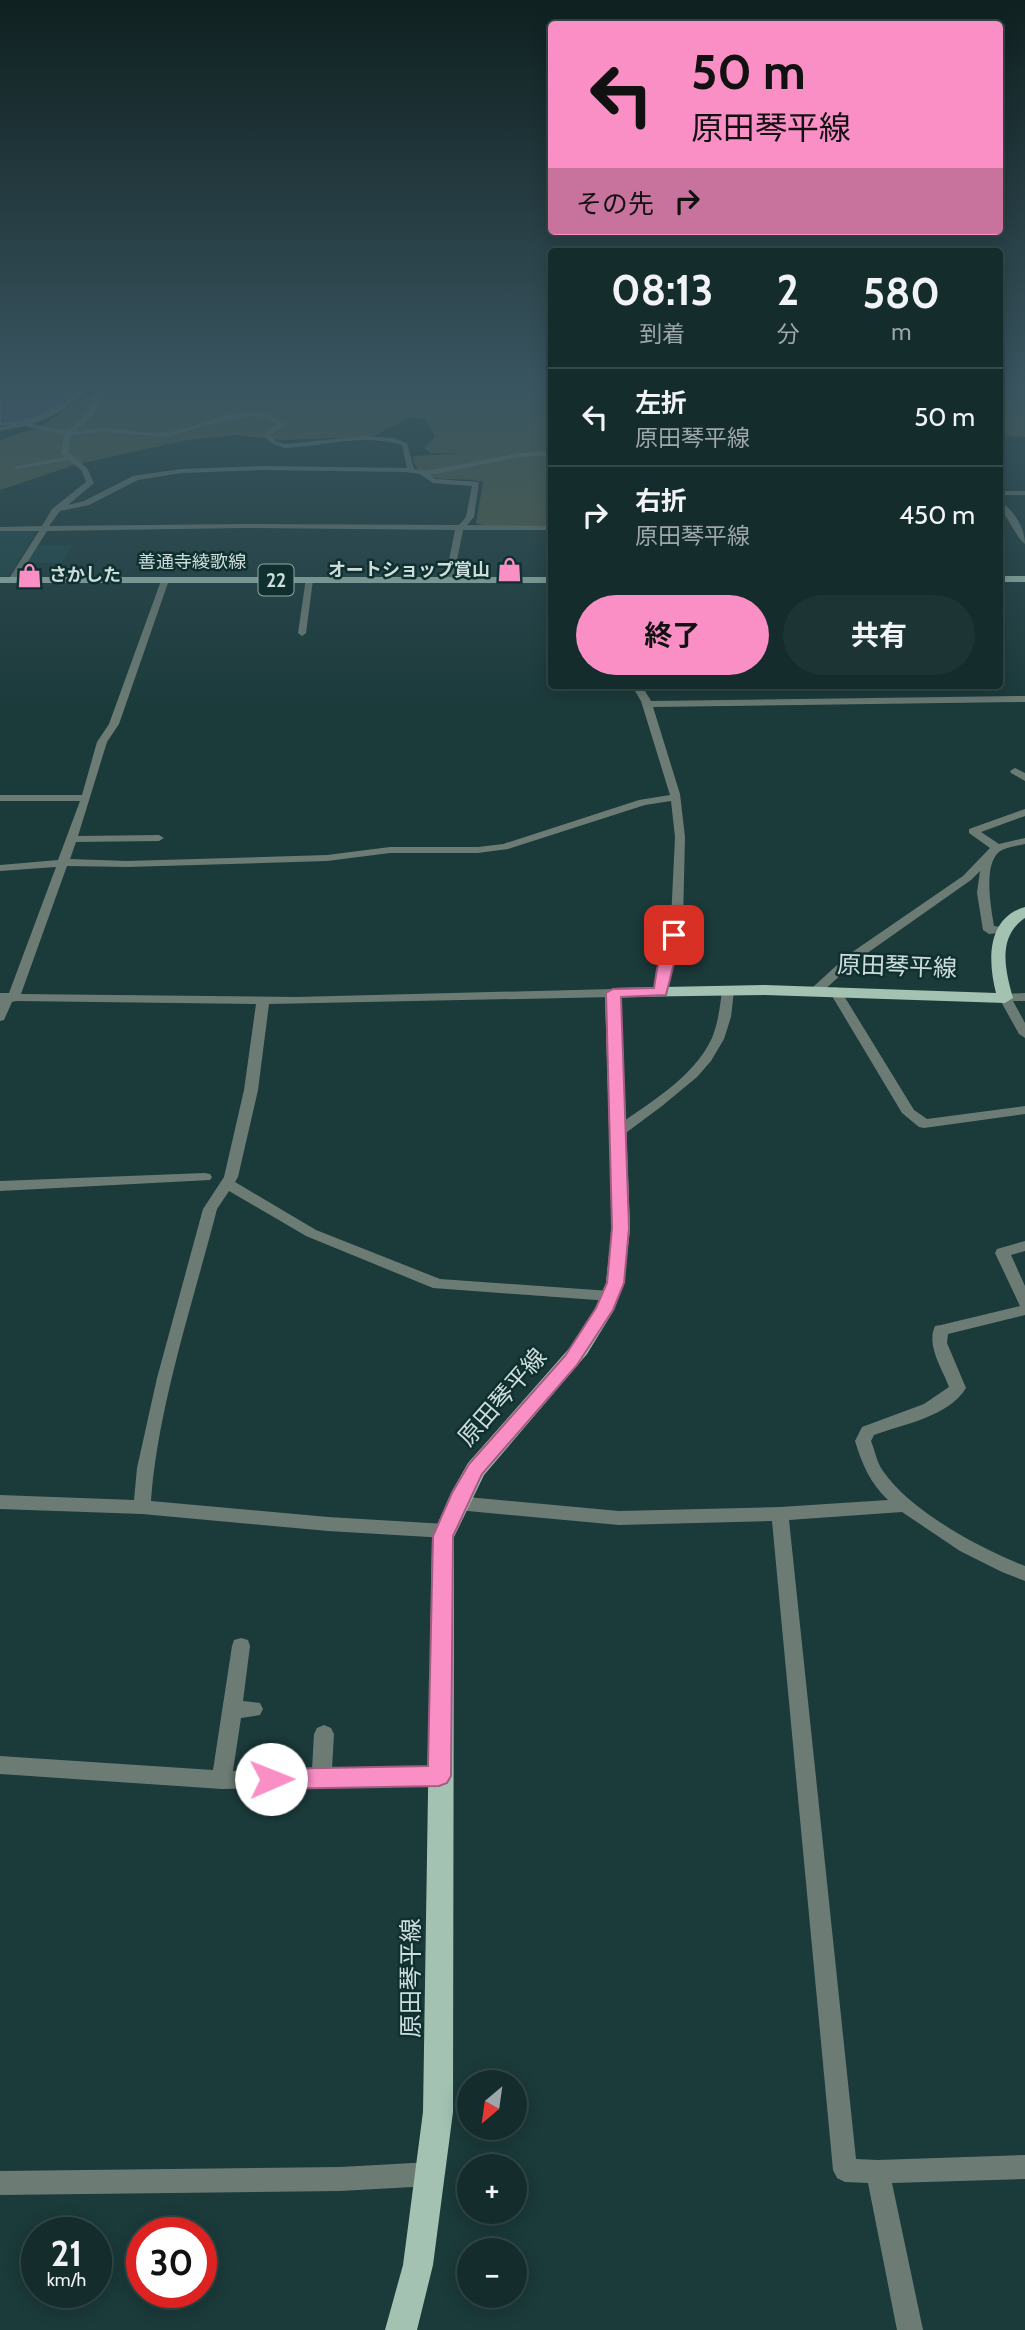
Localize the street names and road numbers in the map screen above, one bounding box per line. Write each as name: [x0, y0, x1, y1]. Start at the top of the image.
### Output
street label: 善通寺綾歌線: [138, 551, 246, 573]
road number: 22: [258, 565, 294, 596]
street label: 原田琴平線: [837, 949, 957, 983]
street label: 原田琴平線: [452, 1342, 552, 1452]
street label: 原田琴平線: [396, 1918, 425, 2038]

